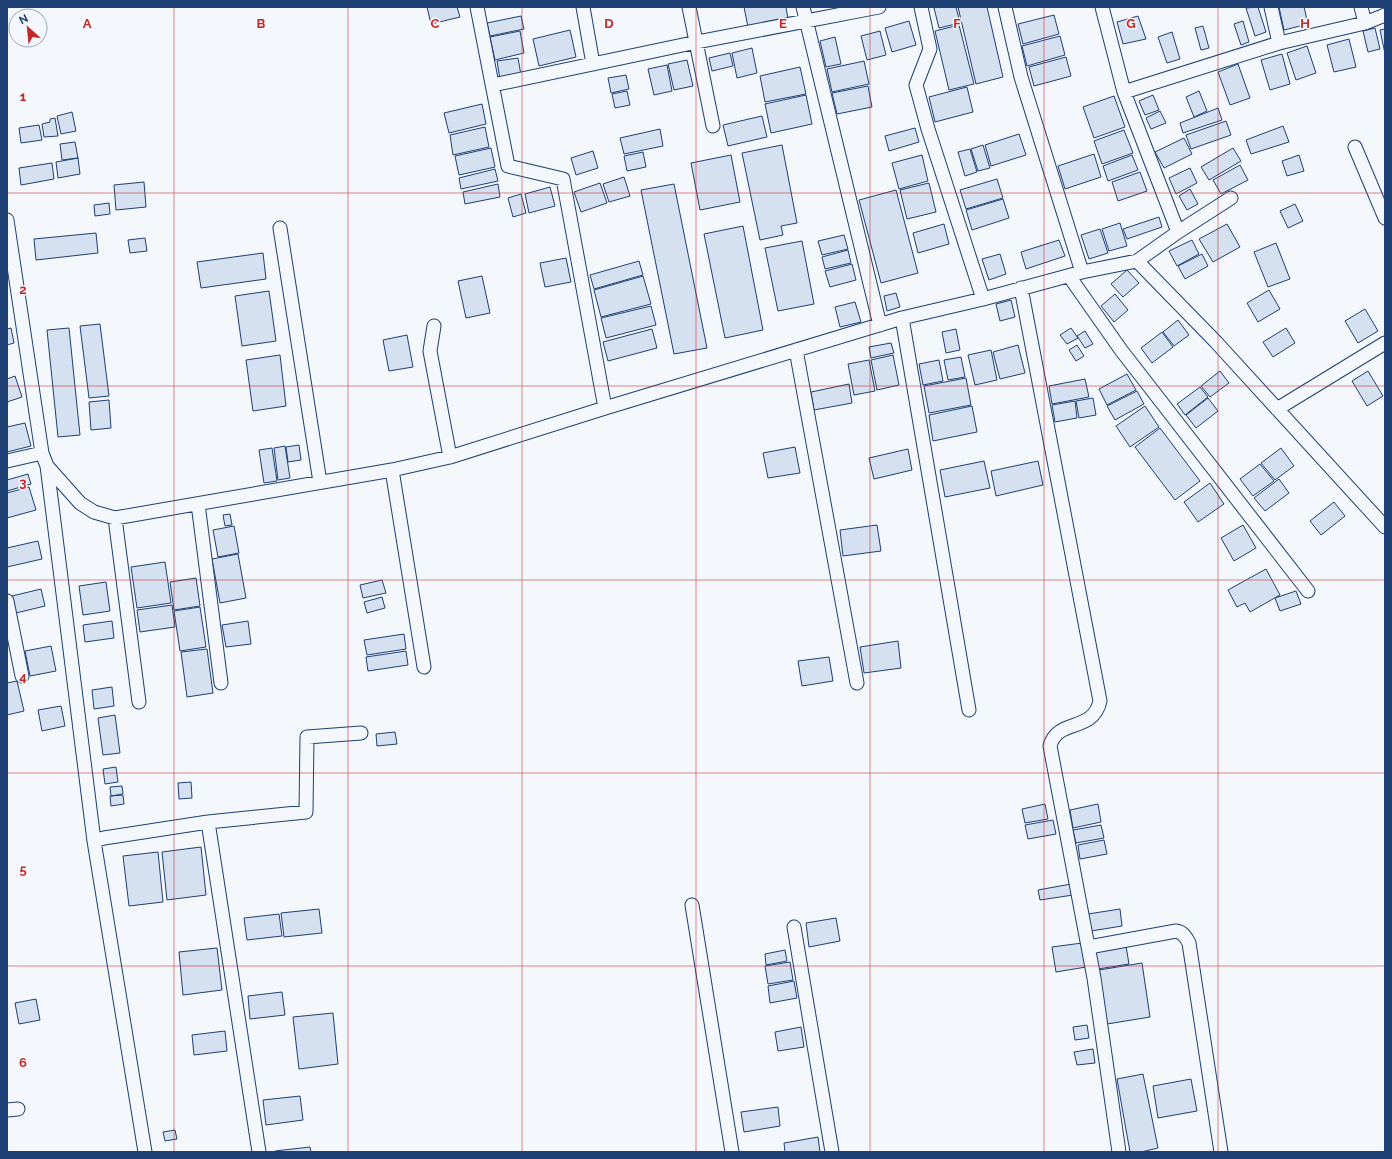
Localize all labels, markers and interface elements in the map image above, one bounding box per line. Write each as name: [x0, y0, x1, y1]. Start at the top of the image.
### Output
north arrow: [8, 8, 48, 48]
text: N: [17, 12, 30, 27]
text: A: [83, 16, 92, 31]
text: B: [257, 16, 266, 31]
text: C: [431, 16, 440, 31]
text: D: [604, 16, 614, 31]
text: E: [779, 16, 787, 31]
text: F: [953, 16, 961, 31]
text: G: [1126, 16, 1136, 31]
text: H: [1300, 16, 1310, 31]
text: 1: [20, 89, 27, 104]
text: 2: [19, 282, 27, 297]
text: 3: [19, 475, 27, 490]
text: 4: [19, 669, 27, 684]
text: 5: [19, 862, 27, 877]
text: 6: [19, 1055, 27, 1070]

